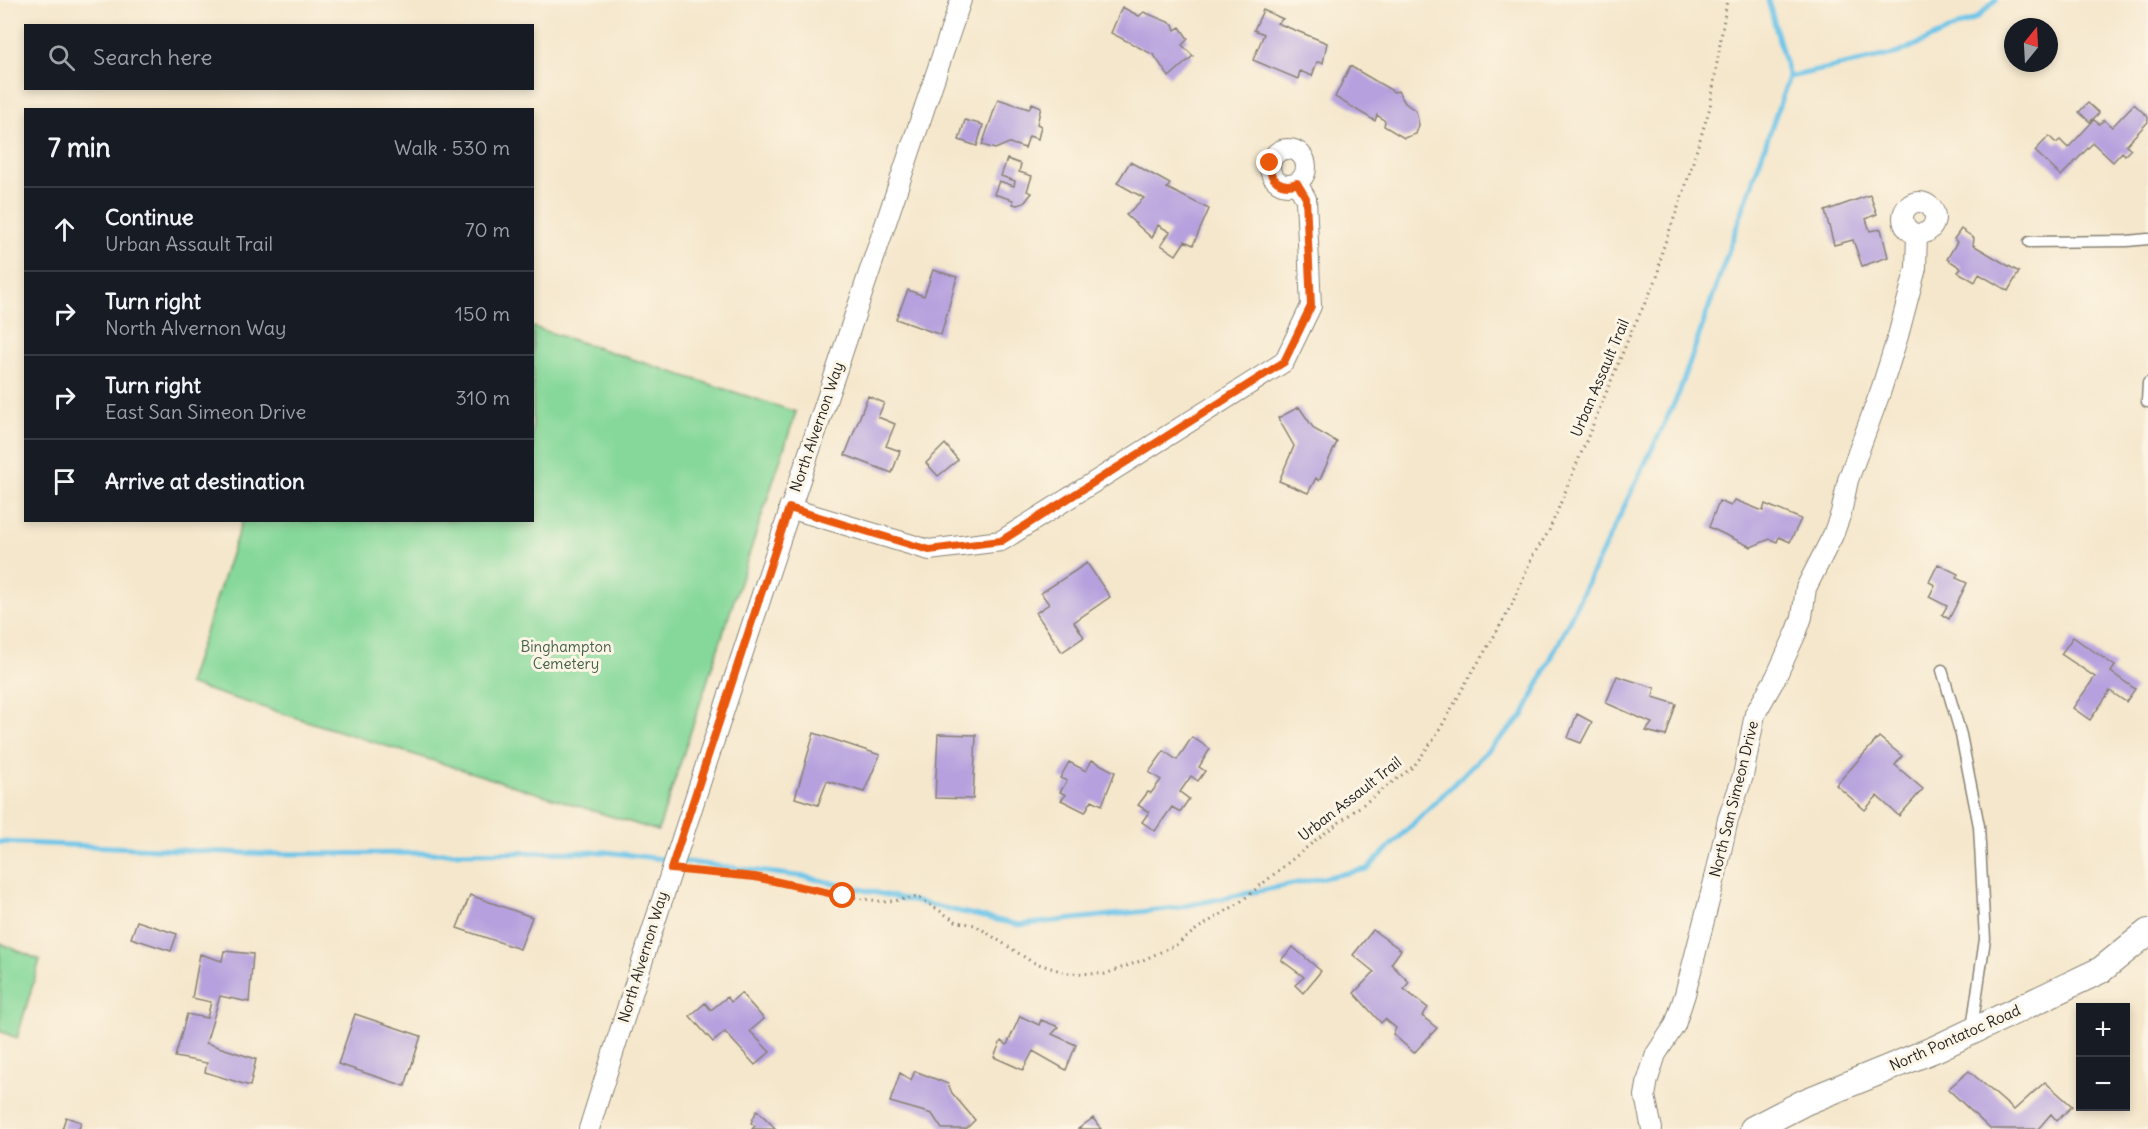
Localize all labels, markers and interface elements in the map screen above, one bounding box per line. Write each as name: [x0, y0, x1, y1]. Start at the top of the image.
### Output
north arrow: [2004, 18, 2058, 72]
search box: [24, 24, 534, 90]
icon: search: [45, 41, 78, 74]
text: Search here: [93, 43, 212, 71]
text: 7 min: [48, 131, 111, 164]
text: Walk · 530 m: [394, 135, 510, 160]
route end: [1256, 149, 1282, 175]
text: Continue: [105, 203, 194, 231]
icon: ahead: [48, 213, 81, 246]
text: 70 m: [465, 217, 510, 242]
text: Urban Assault Trail: [105, 231, 273, 256]
text: Turn right: [105, 287, 201, 315]
icon: right: [48, 297, 81, 330]
text: 150 m: [455, 301, 510, 326]
text: North Alvernon Way: [105, 315, 286, 340]
street label: Urban Assault Trail: [1566, 316, 1633, 439]
street label: North Alvernon Way: [785, 359, 848, 494]
text: Turn right: [105, 371, 201, 399]
icon: right: [48, 381, 81, 414]
text: 310 m: [455, 385, 510, 410]
text: East San Simeon Drive: [105, 399, 306, 424]
icon: arrive: [48, 465, 81, 498]
text: Arrive at destination: [105, 467, 305, 495]
park label: Binghampton Cemetery: [520, 637, 612, 673]
street label: North San Simeon Drive: [1705, 719, 1762, 879]
street label: Urban Assault Trail: [1294, 752, 1405, 845]
route start: [829, 882, 855, 908]
street label: North Alvernon Way: [614, 889, 671, 1025]
street label: North Pontatoc Road: [1886, 1000, 2023, 1075]
map controls: [2076, 1003, 2130, 1111]
button: +: [2076, 1003, 2130, 1057]
button: −: [2076, 1057, 2130, 1111]

